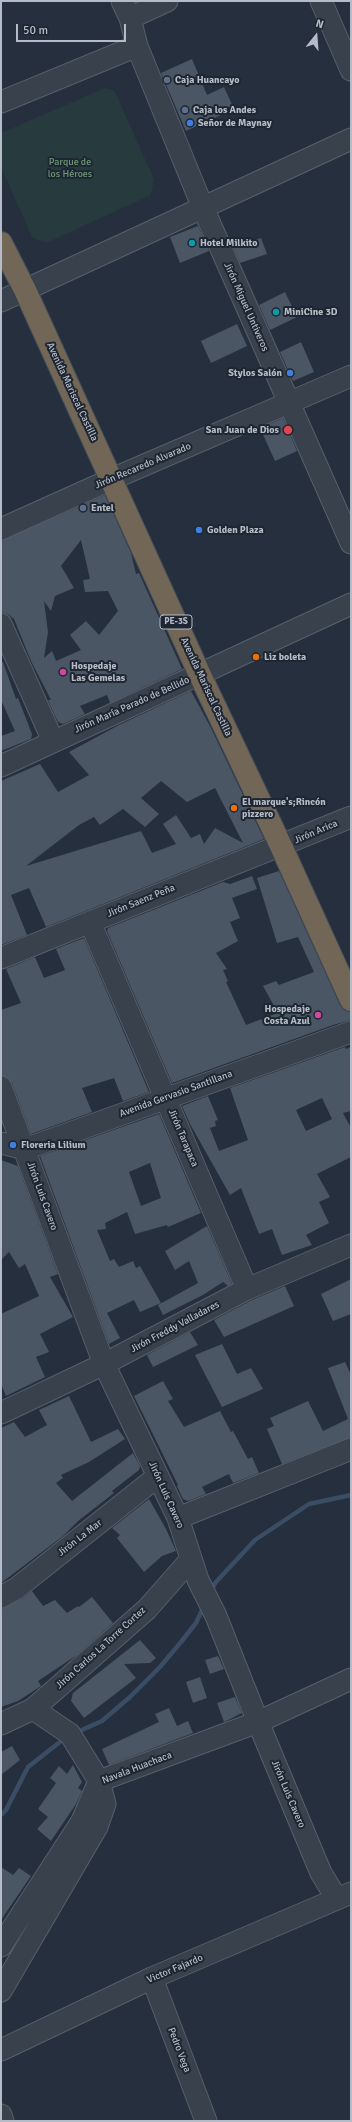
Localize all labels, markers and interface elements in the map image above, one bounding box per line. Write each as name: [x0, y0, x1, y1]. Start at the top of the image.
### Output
scale bar: [18, 16, 128, 42]
north arrow: [296, 16, 336, 56]
text: N: [314, 17, 325, 31]
text: 50 m: [23, 23, 48, 38]
place label: Caja Huancayo: [175, 74, 239, 86]
marker: Caja Huancayo: [162, 75, 172, 85]
place label: Caja los Andes: [193, 104, 256, 116]
marker: Caja los Andes: [180, 105, 190, 115]
place label: Señor de Maynay: [198, 117, 272, 129]
marker: Señor de Maynay: [185, 118, 195, 128]
park label: Parque de los Héroes: [48, 156, 92, 180]
place label: Hotel Milkito: [200, 237, 257, 249]
marker: Hotel Milkito: [187, 238, 197, 248]
street label: Jirón Miguel Untiveros: [221, 261, 271, 353]
place label: MiniCine 3D: [284, 306, 338, 318]
marker: MiniCine 3D: [271, 307, 281, 317]
street label: Avenida Mariscal Castilla: [44, 341, 100, 443]
place label: Stylos Salón: [228, 367, 282, 379]
marker: Stylos Salón: [285, 368, 295, 378]
place label: San Juan de Dios: [206, 424, 279, 436]
marker: San Juan de Dios: [282, 424, 294, 436]
street label: Jirón Recaredo Alvarado: [93, 440, 193, 492]
place label: Entel: [91, 502, 114, 514]
marker: Entel: [78, 503, 88, 513]
place label: Golden Plaza: [207, 524, 264, 536]
marker: Golden Plaza: [194, 525, 204, 535]
road number: PE-3S: [160, 615, 192, 629]
street label: Avenida Mariscal Castilla: [178, 636, 234, 738]
place label: Liz boleta: [264, 651, 306, 663]
marker: Liz boleta: [251, 652, 261, 662]
place label: Hospedaje Las Gemelas: [71, 660, 125, 684]
marker: Hospedaje Las Gemelas: [58, 667, 68, 677]
street label: Jirón María Parado de Bellido: [73, 674, 191, 736]
place label: El marque's;Rincón pizzero: [242, 796, 326, 820]
marker: El marque's;Rincón pizzero: [229, 803, 239, 813]
street label: Jirón Arica: [292, 817, 340, 847]
street label: Jirón Saenz Peña: [105, 882, 177, 920]
place label: Hospedaje Costa Azul: [264, 1003, 310, 1026]
marker: Hospedaje Costa Azul: [313, 1010, 323, 1020]
street label: Avenida Gervasio Santillana: [118, 1068, 234, 1120]
street label: Jirón Tarapaca: [165, 1107, 201, 1169]
place label: Floreria Lilium: [21, 1139, 85, 1151]
marker: Floreria Lilium: [8, 1140, 18, 1150]
street label: Jirón Luis Cavero: [24, 1160, 60, 1232]
street label: Jirón Freddy Valladares: [128, 1298, 222, 1356]
street label: Jirón Luis Cavero: [146, 1460, 186, 1530]
street label: Jirón La Mar: [56, 1517, 104, 1559]
street label: Jirón Carlos La Torre Cortez: [54, 1604, 148, 1692]
street label: Navala Huachaca: [100, 1749, 174, 1787]
street label: Jirón Luis Cavero: [268, 1758, 308, 1830]
street label: Victor Fajardo: [145, 1952, 205, 1986]
street label: Pedro Vega: [165, 2026, 193, 2074]

